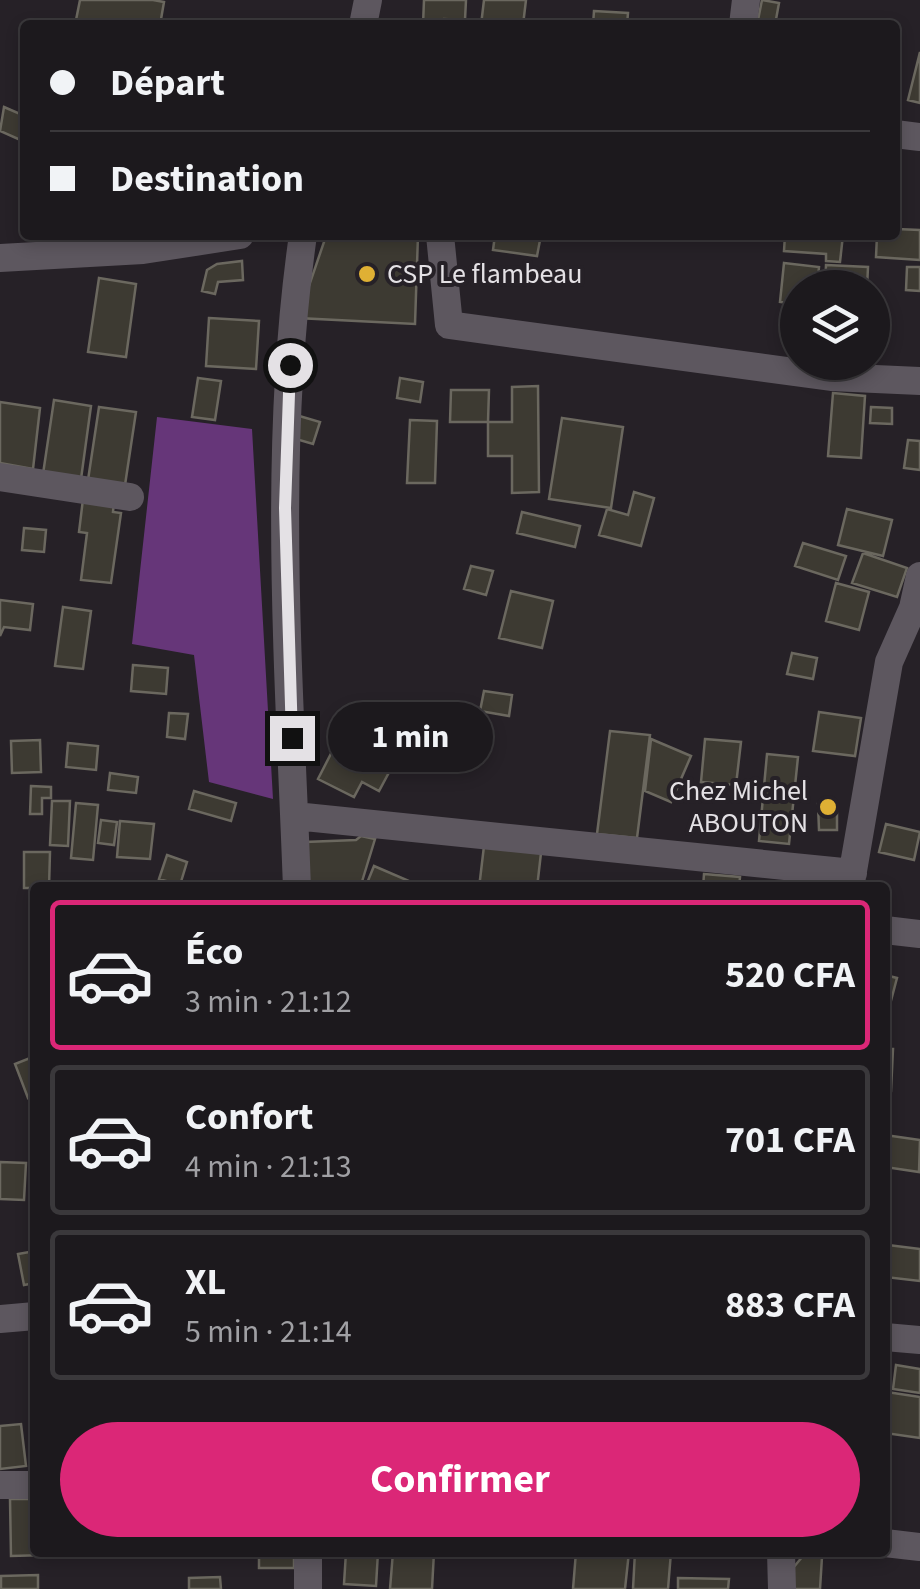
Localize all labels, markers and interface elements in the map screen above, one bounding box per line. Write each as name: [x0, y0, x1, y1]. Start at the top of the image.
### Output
text: Départ: [110, 56, 225, 110]
text: Destination: [110, 152, 304, 206]
place label: CSP Le flambeau: [387, 254, 582, 294]
marker: CSP Le flambeau: [356, 263, 378, 285]
map controls: [780, 270, 890, 380]
button: layers: [780, 270, 890, 380]
route start: [268, 343, 313, 388]
callout: 1 min: [327, 703, 492, 773]
text: 1 min: [372, 714, 449, 760]
route end: [270, 716, 315, 761]
place label: Chez Michel ABOUTON: [669, 771, 808, 843]
marker: Chez Michel ABOUTON: [817, 796, 839, 818]
text: Éco: [185, 925, 243, 979]
icon: car: [65, 930, 155, 1020]
text: 520 CFA: [725, 948, 855, 1002]
text: 3 min · 21:12: [185, 979, 352, 1025]
text: Confort: [185, 1090, 313, 1144]
icon: car: [65, 1095, 155, 1185]
text: 701 CFA: [725, 1113, 855, 1167]
text: 4 min · 21:13: [185, 1144, 352, 1190]
text: XL: [185, 1255, 226, 1309]
icon: car: [65, 1260, 155, 1350]
text: 883 CFA: [725, 1278, 855, 1332]
text: 5 min · 21:14: [185, 1309, 352, 1355]
button: Confirmer: [60, 1422, 860, 1537]

